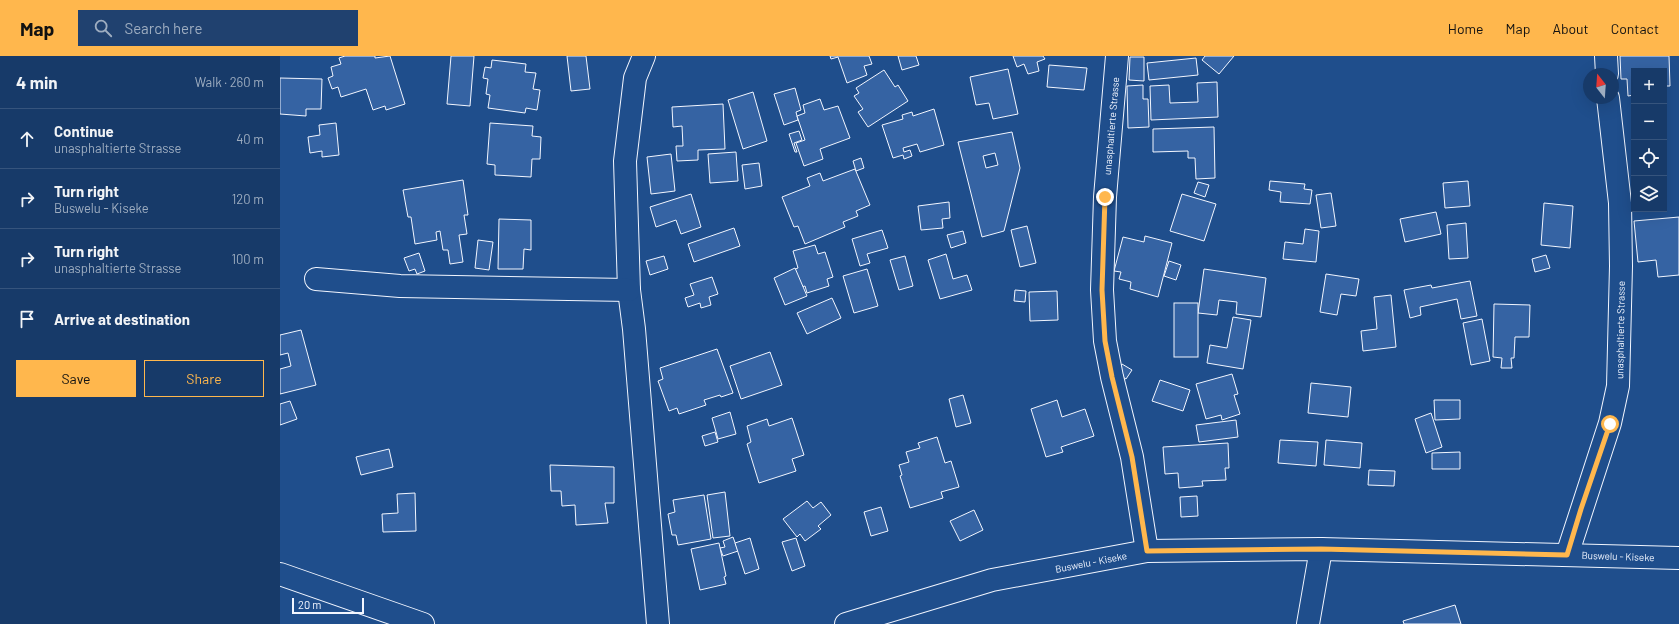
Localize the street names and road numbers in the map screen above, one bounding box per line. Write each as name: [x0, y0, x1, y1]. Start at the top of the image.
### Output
street label: unasphaltierte Strasse: [1101, 77, 1121, 175]
street label: unasphaltierte Strasse: [1613, 281, 1627, 379]
street label: Buswelu - Kiseke: [1054, 549, 1128, 575]
street label: Buswelu - Kiseke: [1581, 549, 1655, 563]

